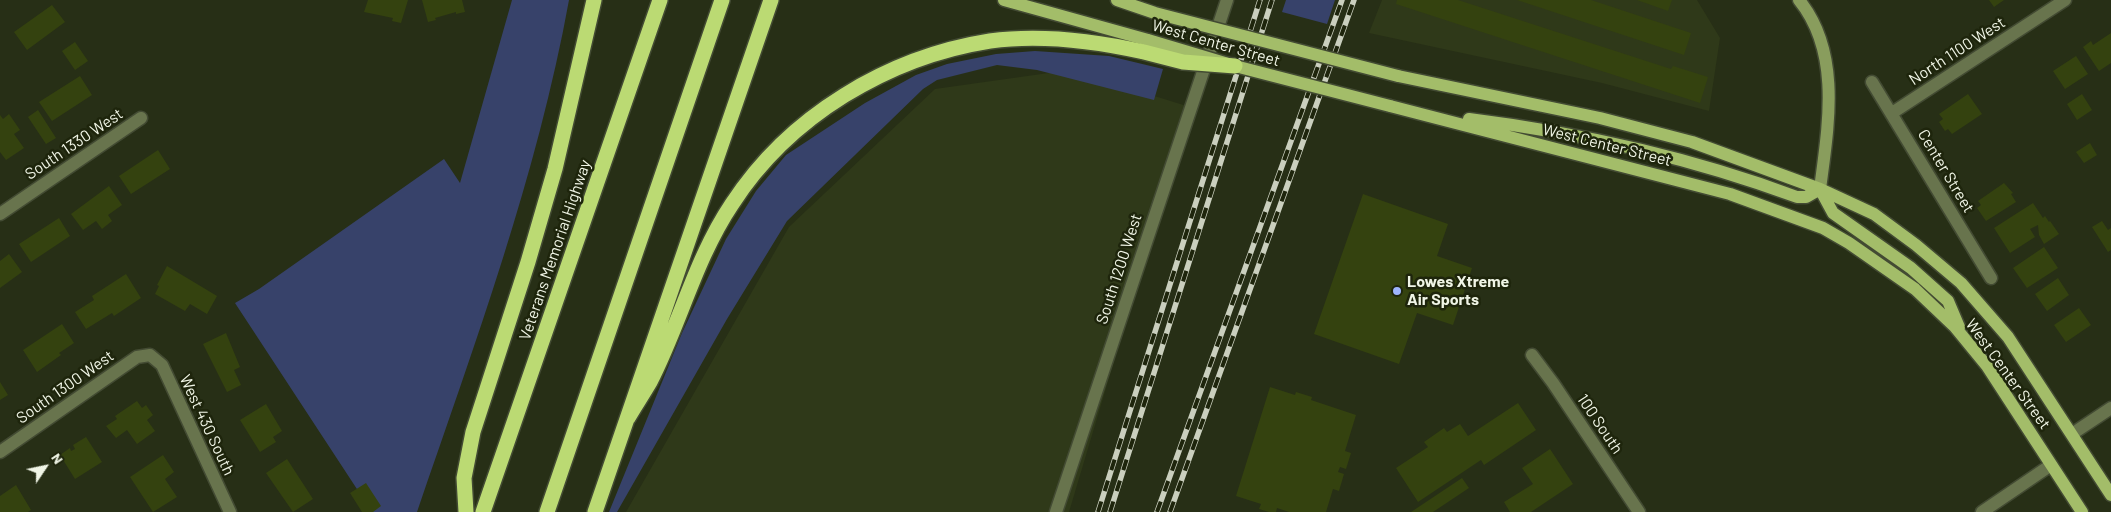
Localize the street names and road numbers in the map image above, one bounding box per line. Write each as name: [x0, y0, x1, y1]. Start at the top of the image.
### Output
street label: North 1100 West: [1905, 13, 2009, 89]
street label: West Center Street: [1150, 16, 1282, 70]
street label: South 1330 West: [21, 104, 127, 184]
street label: West Center Street: [1541, 120, 1673, 170]
street label: Center Street: [1914, 126, 1978, 216]
street label: Veterans Memorial Highway: [515, 157, 595, 343]
street label: South 1200 West: [1092, 211, 1146, 327]
street label: West Center Street: [1961, 315, 2055, 433]
street label: South 1300 West: [13, 346, 117, 428]
street label: West 430 South: [175, 372, 239, 478]
street label: 100 South: [1573, 390, 1627, 458]

